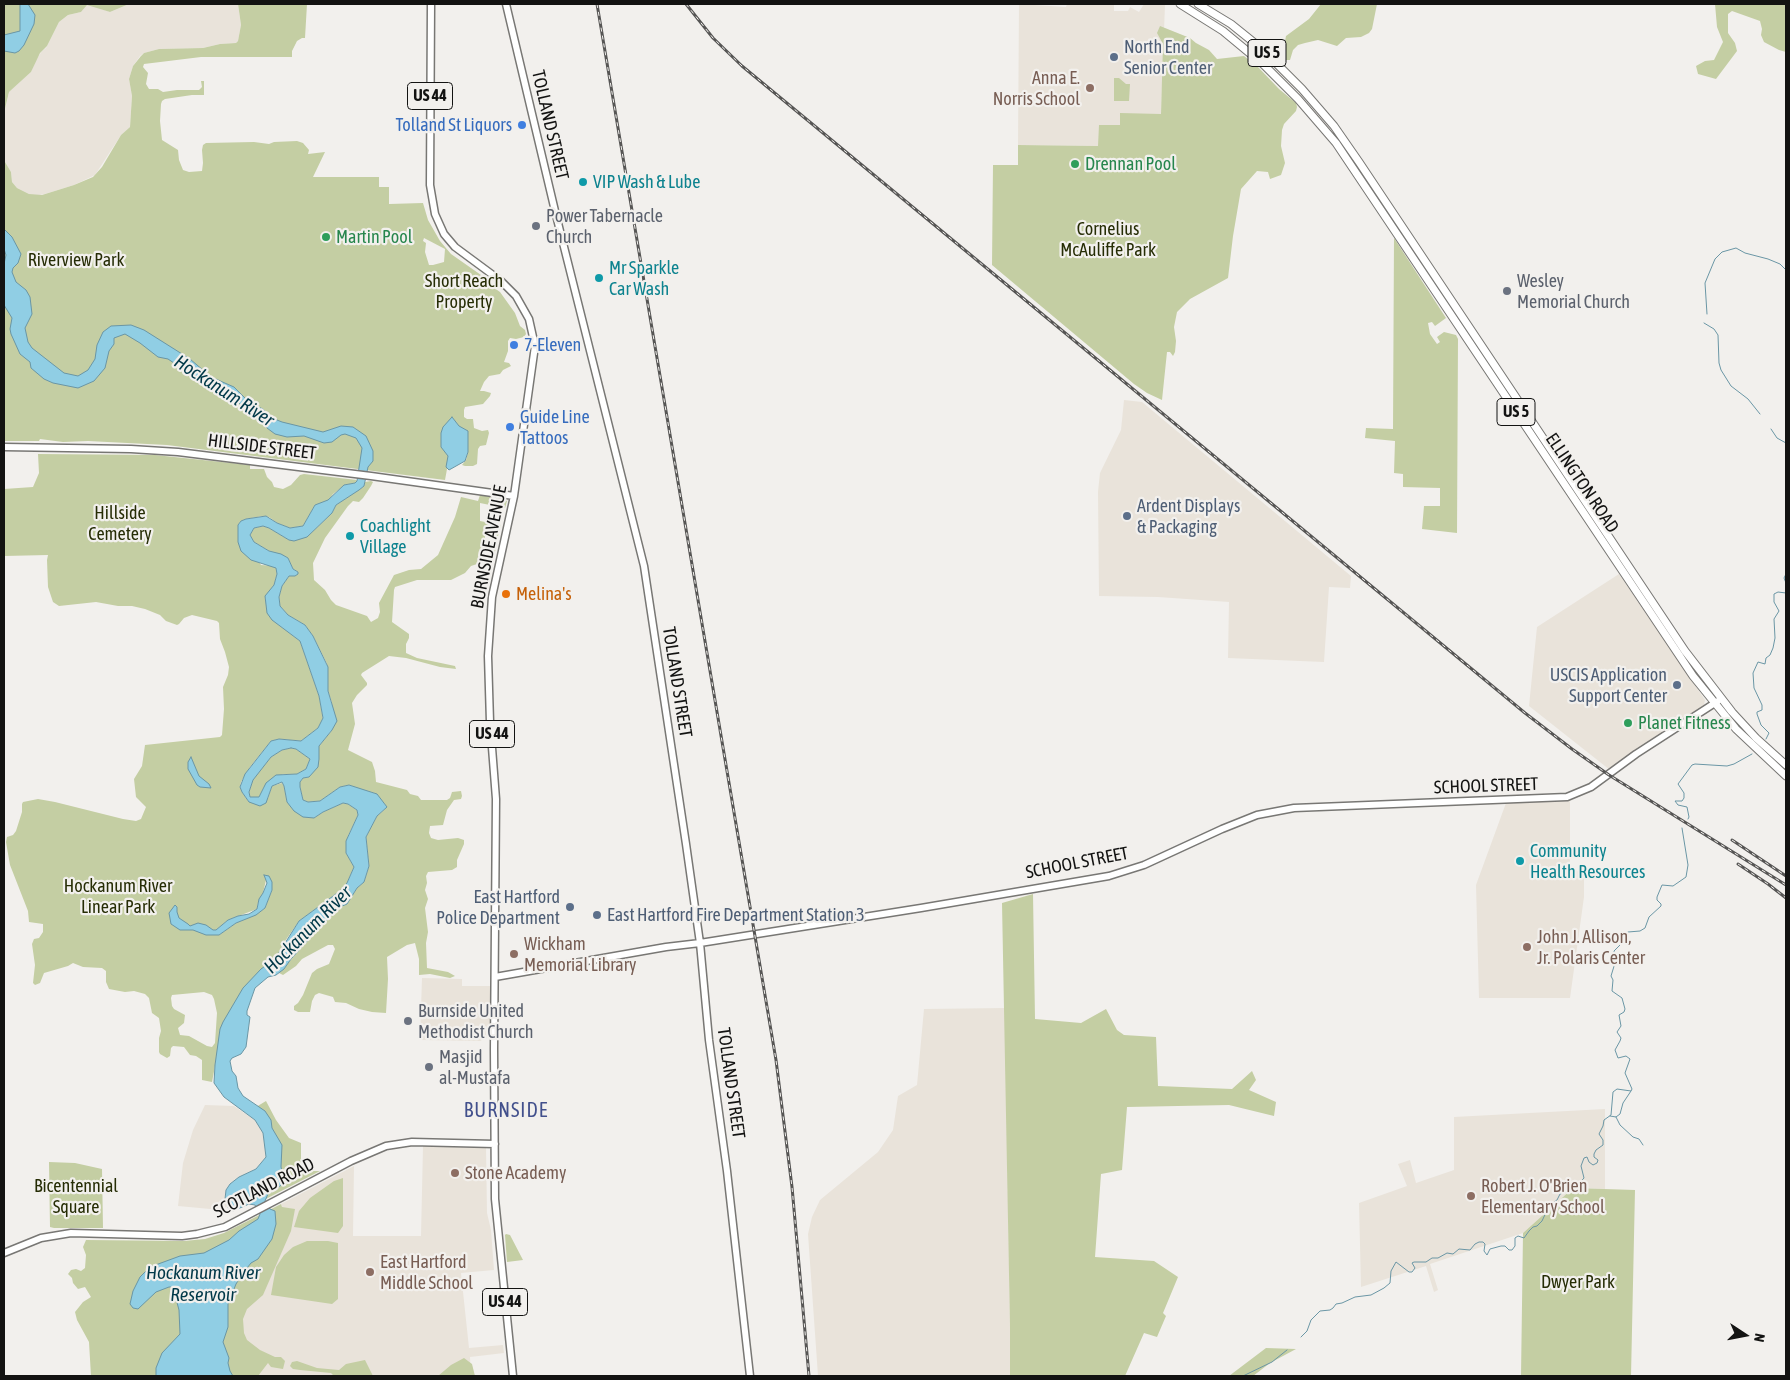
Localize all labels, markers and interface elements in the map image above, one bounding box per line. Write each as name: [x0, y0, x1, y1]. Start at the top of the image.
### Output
place label: North End Senior Center: [1124, 36, 1212, 78]
road number: US 5: [1248, 40, 1286, 66]
marker: North End Senior Center: [1108, 51, 1120, 63]
place label: Anna E. Norris School: [993, 67, 1080, 110]
street label: TOLLAND STREET: [527, 68, 573, 182]
road number: US 44: [408, 82, 452, 110]
marker: Anna E. Norris School: [1084, 82, 1096, 94]
place label: Tolland St Liquors: [395, 114, 512, 136]
marker: Tolland St Liquors: [516, 119, 528, 131]
place label: Drennan Pool: [1085, 153, 1176, 175]
marker: Drennan Pool: [1069, 158, 1081, 170]
place label: VIP Wash & Lube: [593, 171, 700, 193]
marker: VIP Wash & Lube: [577, 176, 589, 188]
place label: Power Tabernacle Church: [546, 205, 663, 248]
park label: Cornelius McAuliffe Park: [1060, 218, 1156, 260]
marker: Power Tabernacle Church: [530, 220, 542, 232]
place label: Martin Pool: [336, 226, 412, 248]
marker: Martin Pool: [320, 231, 332, 243]
park label: Riverview Park: [28, 249, 124, 271]
place label: Mr Sparkle Car Wash: [609, 257, 679, 300]
park label: Short Reach Property: [425, 270, 503, 312]
place label: Wesley Memorial Church: [1517, 270, 1630, 312]
marker: Mr Sparkle Car Wash: [593, 272, 605, 284]
marker: Wesley Memorial Church: [1501, 285, 1513, 297]
place label: 7-Eleven: [524, 334, 581, 356]
marker: 7-Eleven: [508, 339, 520, 351]
water label: Hockanum River: [170, 350, 278, 432]
road number: US 5: [1497, 398, 1535, 426]
place label: Guide Line Tattoos: [520, 406, 590, 448]
marker: Guide Line Tattoos: [504, 421, 516, 433]
street label: ELLINGTON ROAD: [1541, 429, 1623, 537]
street label: HILLSIDE STREET: [207, 430, 317, 464]
street label: BURNSIDE AVENUE: [466, 484, 512, 610]
place label: Ardent Displays & Packaging: [1137, 495, 1240, 538]
park label: Hillside Cemetery: [88, 502, 152, 544]
marker: Ardent Displays & Packaging: [1121, 510, 1133, 522]
place label: Coachlight Village: [360, 515, 431, 558]
marker: Coachlight Village: [344, 530, 356, 542]
place label: Melina's: [516, 583, 572, 605]
marker: Melina's: [500, 588, 512, 600]
street label: TOLLAND STREET: [658, 625, 696, 739]
place label: USCIS Application Support Center: [1550, 664, 1667, 706]
marker: USCIS Application Support Center: [1671, 679, 1683, 691]
place label: Planet Fitness: [1638, 712, 1731, 734]
marker: Planet Fitness: [1622, 717, 1634, 729]
road number: US 44: [470, 721, 514, 748]
street label: SCHOOL STREET: [1434, 773, 1538, 799]
place label: Community Health Resources: [1530, 840, 1645, 882]
street label: SCHOOL STREET: [1024, 842, 1130, 884]
marker: Community Health Resources: [1514, 855, 1526, 867]
park label: Hockanum River Linear Park: [64, 875, 172, 918]
water label: Hockanum River: [260, 882, 356, 978]
place label: East Hartford Police Department: [436, 886, 560, 929]
marker: East Hartford Police Department: [564, 901, 576, 913]
place label: East Hartford Fire Department Station 3: [607, 904, 865, 926]
marker: East Hartford Fire Department Station 3: [591, 909, 603, 921]
place label: John J. Allison, Jr. Polaris Center: [1537, 926, 1645, 969]
place label: Wickham Memorial Library: [524, 933, 636, 976]
marker: John J. Allison, Jr. Polaris Center: [1521, 941, 1533, 953]
marker: Wickham Memorial Library: [508, 948, 520, 960]
place label: Burnside United Methodist Church: [418, 1000, 534, 1042]
marker: Burnside United Methodist Church: [402, 1015, 414, 1027]
street label: TOLLAND STREET: [713, 1026, 749, 1140]
place label: Masjid al-Mustafa: [439, 1046, 511, 1088]
marker: Masjid al-Mustafa: [423, 1061, 435, 1073]
district label: BURNSIDE: [463, 1099, 549, 1123]
street label: SCOTLAND ROAD: [210, 1153, 318, 1223]
place label: Stone Academy: [465, 1162, 566, 1184]
marker: Stone Academy: [449, 1167, 461, 1179]
park label: Bicentennial Square: [34, 1175, 118, 1218]
place label: Robert J. O'Brien Elementary School: [1481, 1175, 1605, 1218]
marker: Robert J. O'Brien Elementary School: [1465, 1190, 1477, 1202]
place label: East Hartford Middle School: [380, 1251, 473, 1294]
water label: Hockanum River Reservoir: [146, 1262, 260, 1306]
marker: East Hartford Middle School: [364, 1266, 376, 1278]
park label: Dwyer Park: [1541, 1271, 1615, 1293]
road number: US 44: [482, 1288, 528, 1315]
north arrow: [1720, 1310, 1770, 1360]
text: N: [1751, 1332, 1768, 1343]

